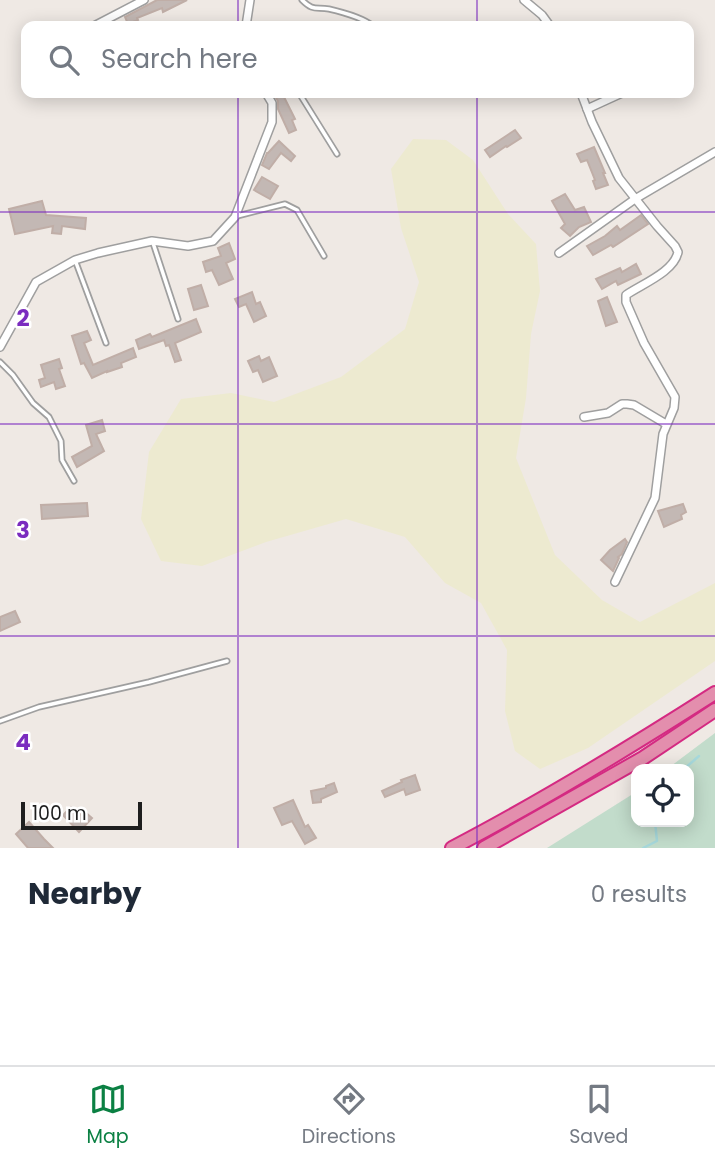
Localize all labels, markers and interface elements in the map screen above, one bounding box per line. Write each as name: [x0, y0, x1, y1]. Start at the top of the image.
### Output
search box: [21, 21, 694, 98]
icon: search: [45, 41, 83, 79]
text: Search here: [101, 41, 258, 77]
text: 2: [16, 302, 30, 334]
text: 3: [16, 514, 30, 546]
text: 4: [15, 726, 31, 758]
map controls: [631, 764, 694, 827]
button: locate: [631, 764, 694, 827]
scale bar: [21, 799, 142, 831]
text: 100 m: [32, 800, 87, 827]
text: Nearby: [28, 872, 142, 915]
text: 0 results: [591, 878, 687, 910]
tab: Map: [87, 1080, 129, 1151]
tab: Directions: [302, 1080, 396, 1151]
tab: Saved: [569, 1080, 628, 1151]

